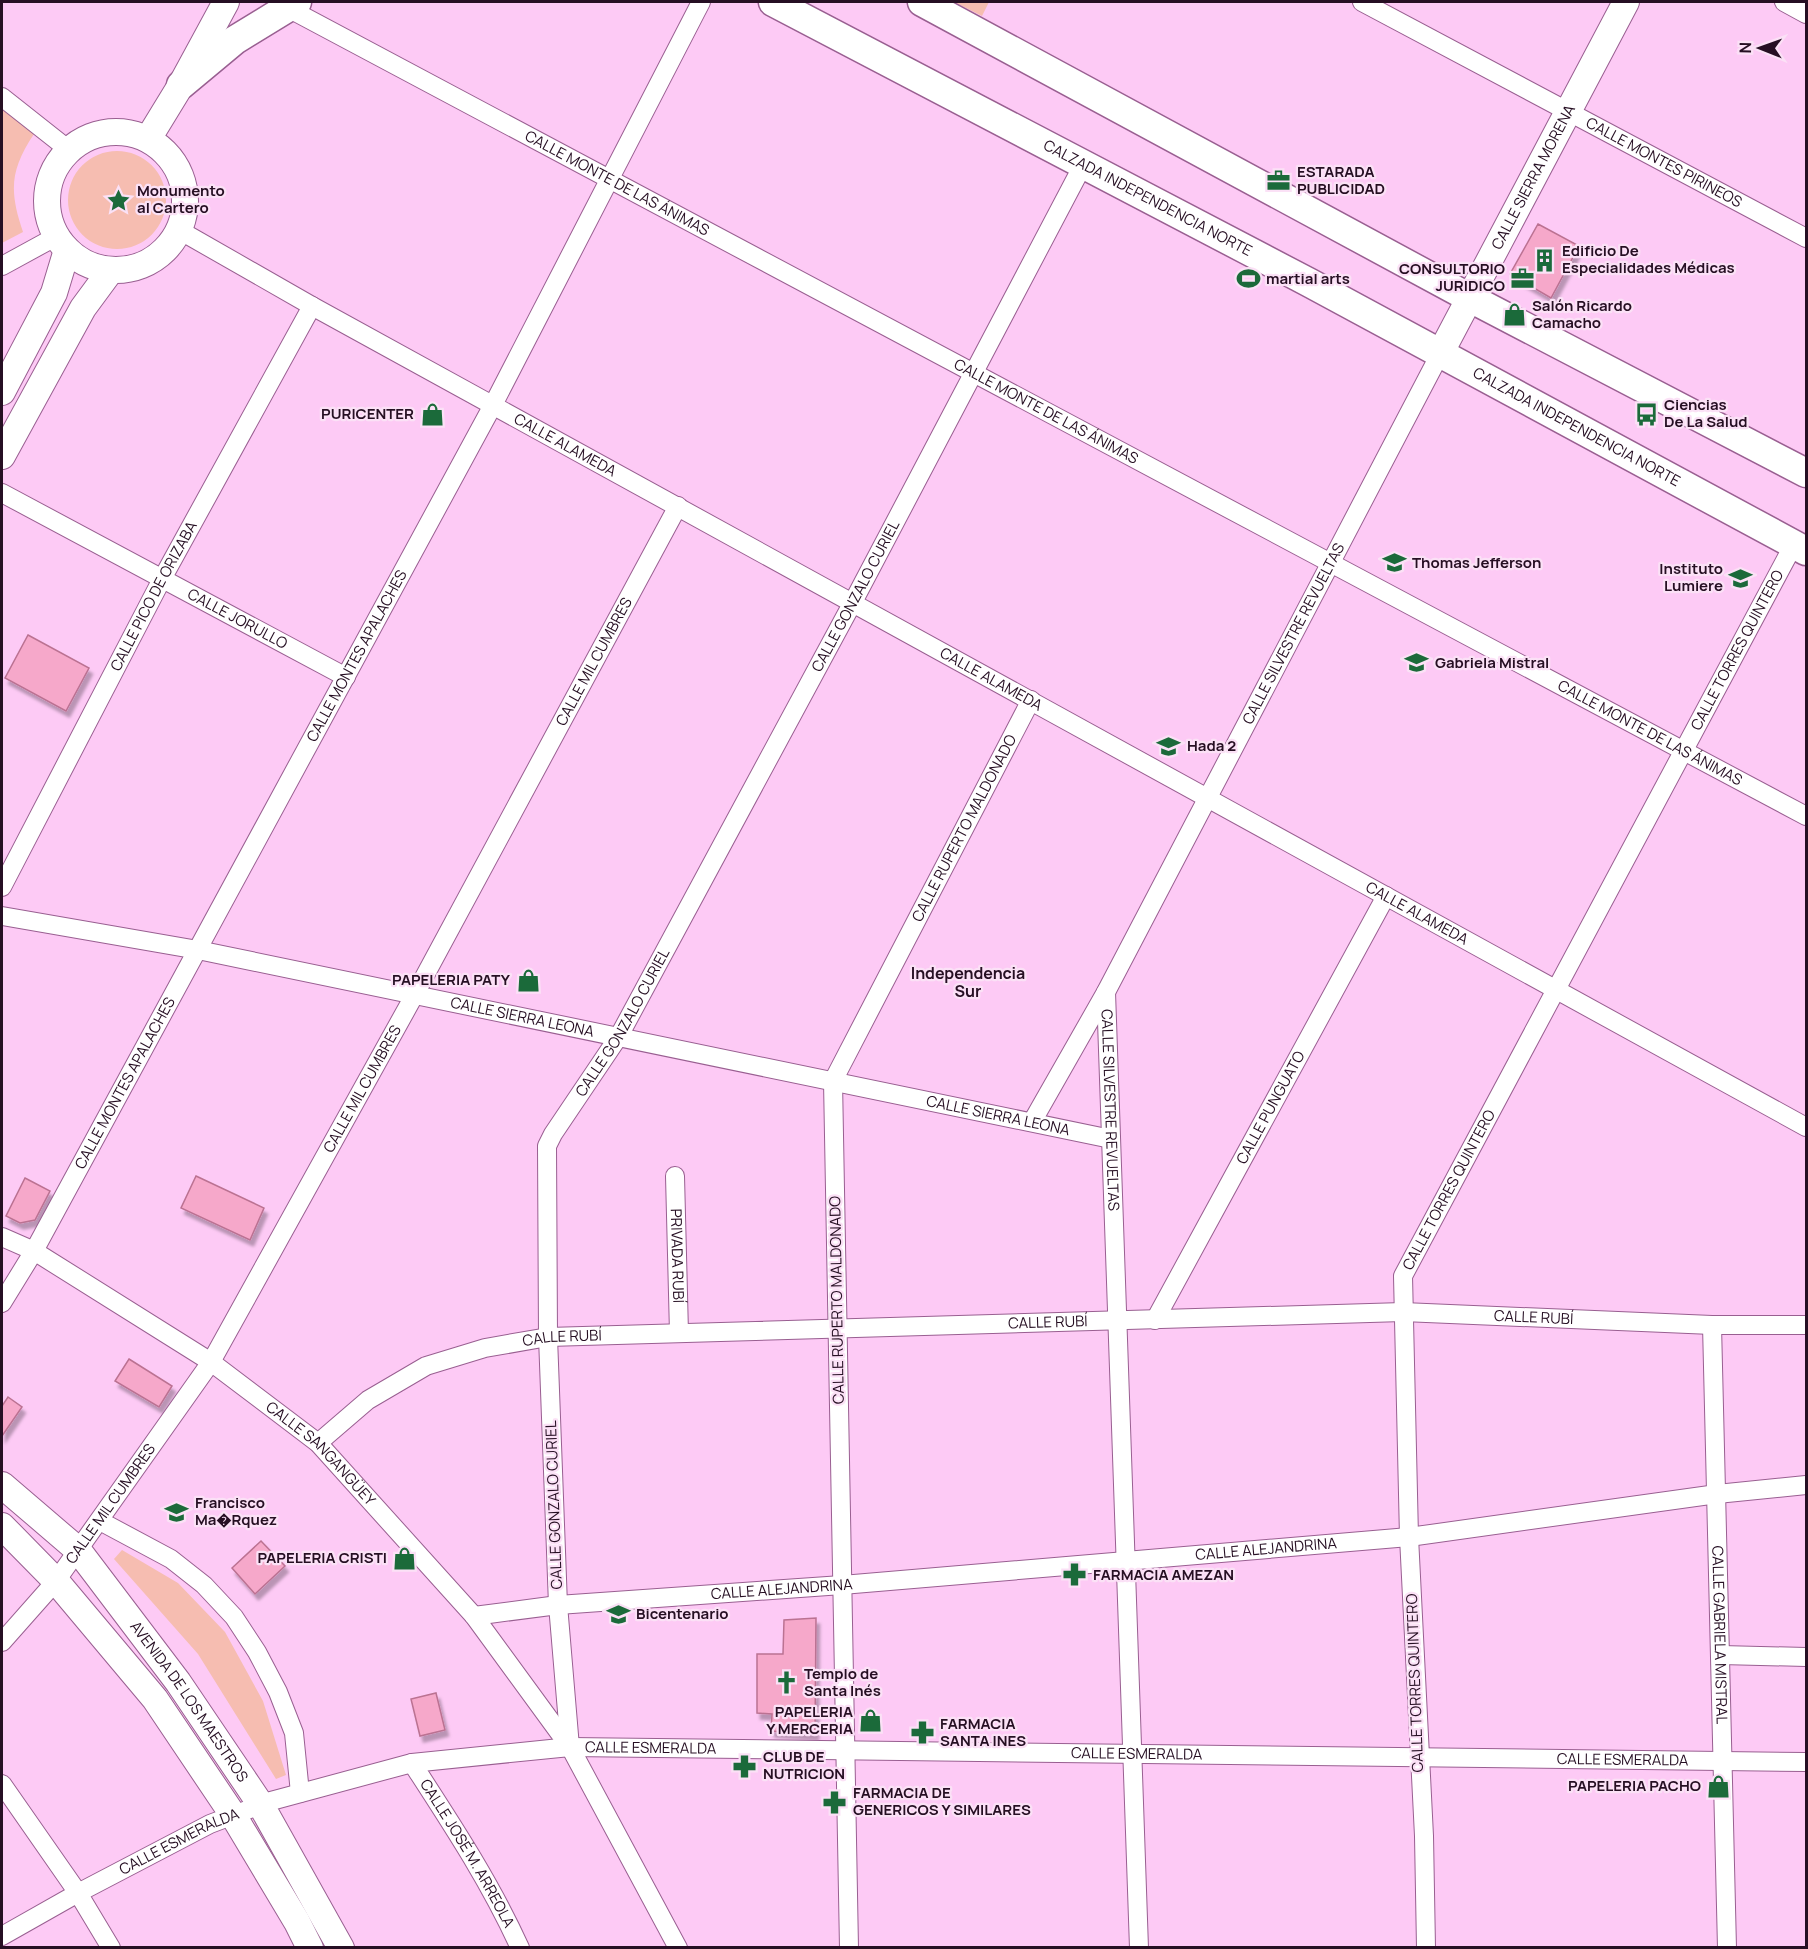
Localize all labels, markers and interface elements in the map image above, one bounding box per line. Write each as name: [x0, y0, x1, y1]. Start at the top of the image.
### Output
north arrow: [1730, 18, 1790, 78]
text: N: [1734, 42, 1756, 54]
street label: CALLE SIERRA MORENA: [1486, 100, 1580, 253]
street label: CALLE MONTES PIRINEOS: [1582, 112, 1746, 212]
street label: CALLE MONTE DE LAS ÁNIMAS: [521, 125, 713, 240]
street label: CALZADA INDEPENDENCIA NORTE: [1040, 134, 1256, 261]
place label: ESTARADA PUBLICIDAD: [1297, 161, 1385, 199]
office icon: ESTARADA PUBLICIDAD: [1266, 168, 1292, 194]
place label: Monumento al Cartero: [137, 180, 225, 218]
place icon: Monumento al Cartero: [106, 187, 132, 213]
place label: Edificio De Especialidades Médicas: [1562, 240, 1735, 278]
building icon: Edificio De Especialidades Médicas: [1531, 247, 1557, 273]
place label: CONSULTORIO JURIDICO: [1399, 258, 1505, 296]
office icon: CONSULTORIO JURIDICO: [1510, 265, 1536, 291]
sports icon: martial arts: [1235, 266, 1261, 292]
place label: martial arts: [1266, 268, 1350, 289]
place label: Salón Ricardo Camacho: [1532, 295, 1632, 333]
shop icon: Salón Ricardo Camacho: [1501, 302, 1527, 328]
street label: CALLE MONTE DE LAS ÁNIMAS: [950, 353, 1142, 469]
street label: CALZADA INDEPENDENCIA NORTE: [1469, 362, 1684, 491]
place label: Ciencias De La Salud: [1664, 394, 1748, 432]
shop icon: PURICENTER: [419, 401, 445, 427]
bus stop icon: Ciencias De La Salud: [1633, 401, 1659, 427]
place label: PURICENTER: [321, 403, 414, 424]
street label: CALLE ALAMEDA: [510, 408, 621, 482]
street label: CALLE GONZALO CURIEL: [806, 516, 904, 675]
street label: CALLE PICO DE ORIZABA: [105, 517, 202, 675]
street label: CALLE SILVESTRE REVUELTAS: [1237, 539, 1349, 728]
school or university icon: Thomas Jefferson: [1381, 550, 1407, 576]
place label: Thomas Jefferson: [1412, 552, 1541, 573]
place label: Instituto Lumiere: [1659, 558, 1723, 596]
school or university icon: Instituto Lumiere: [1728, 565, 1754, 591]
street label: CALLE MONTES APALACHES: [301, 566, 412, 745]
street label: CALLE TORRES QUINTERO: [1685, 566, 1788, 734]
street label: CALLE JORULLO: [184, 583, 291, 654]
street label: CALLE MIL CUMBRES: [551, 594, 637, 729]
street label: CALLE ALAMEDA: [936, 642, 1047, 716]
school or university icon: Gabriela Mistral: [1404, 650, 1430, 676]
place label: Gabriela Mistral: [1435, 652, 1549, 673]
street label: CALLE MONTE DE LAS ÁNIMAS: [1554, 675, 1746, 790]
street label: CALLE RUPERTO MALDONADO: [907, 731, 1021, 925]
school or university icon: Hada 2: [1156, 733, 1182, 759]
place label: Hada 2: [1187, 735, 1236, 756]
street label: CALLE ALAMEDA: [1362, 876, 1473, 950]
street label: CALLE GONZALO CURIEL: [570, 944, 674, 1100]
district label: Independencia Sur: [911, 962, 1025, 1002]
shop icon: PAPELERIA PATY: [515, 967, 541, 993]
place label: PAPELERIA PATY: [392, 969, 511, 990]
street label: CALLE SIERRA LEONA: [449, 992, 596, 1042]
street label: CALLE MONTES APALACHES: [69, 993, 180, 1173]
street label: CALLE SILVESTRE REVUELTAS: [1097, 1009, 1125, 1211]
street label: CALLE MIL CUMBRES: [318, 1021, 406, 1156]
street label: CALLE PUNGUATO: [1231, 1047, 1310, 1168]
street label: CALLE SIERRA LEONA: [925, 1090, 1072, 1140]
street label: CALLE TORRES QUINTERO: [1397, 1106, 1500, 1274]
street label: CALLE RUPERTO MALDONADO: [824, 1196, 849, 1404]
street label: PRIVADA RUBÍ: [666, 1208, 689, 1304]
street label: CALLE RUBÍ: [1494, 1305, 1574, 1329]
street label: CALLE RUBÍ: [1008, 1310, 1089, 1334]
street label: CALLE RUBÍ: [521, 1324, 603, 1351]
street label: CALLE SANGANGÜEY: [262, 1396, 381, 1510]
street label: CALLE GONZALO CURIEL: [540, 1420, 567, 1590]
street label: CALLE MIL CUMBRES: [60, 1439, 160, 1568]
place label: Francisco Ma�Rquez: [195, 1492, 277, 1530]
school or university icon: Francisco Ma�Rquez: [164, 1499, 190, 1525]
street label: CALLE ALEJANDRINA: [1194, 1532, 1338, 1565]
shop icon: PAPELERIA CRISTI: [392, 1545, 418, 1571]
street label: CALLE GABRIELA MISTRAL: [1707, 1545, 1733, 1725]
place label: PAPELERIA CRISTI: [257, 1547, 387, 1568]
pharmacy icon: FARMACIA AMEZAN: [1062, 1562, 1088, 1588]
place label: FARMACIA AMEZAN: [1093, 1564, 1234, 1585]
street label: CALLE ALEJANDRINA: [710, 1573, 854, 1604]
street label: CALLE TORRES QUINTERO: [1401, 1593, 1428, 1773]
school or university icon: Bicentenario: [605, 1601, 631, 1627]
place label: Bicentenario: [636, 1603, 729, 1624]
street label: AVENIDA DE LOS MAESTROS: [125, 1617, 253, 1786]
place label: Templo de Santa Inés: [804, 1663, 881, 1701]
church icon: Templo de Santa Inés: [773, 1670, 799, 1696]
place label: PAPELERIA Y MERCERIA: [766, 1701, 853, 1739]
shop icon: PAPELERIA Y MERCERIA: [858, 1708, 884, 1734]
place label: FARMACIA SANTA INES: [940, 1713, 1026, 1751]
pharmacy icon: FARMACIA SANTA INES: [909, 1720, 935, 1746]
street label: CALLE ESMERALDA: [585, 1736, 717, 1759]
street label: CALLE ESMERALDA: [1071, 1742, 1203, 1765]
place label: CLUB DE NUTRICION: [763, 1746, 845, 1784]
street label: CALLE ESMERALDA: [1557, 1748, 1689, 1771]
pharmacy icon: CLUB DE NUTRICION: [732, 1753, 758, 1779]
shop icon: PAPELERIA PACHO: [1706, 1773, 1732, 1799]
street label: CALLE JOSÉ M. ARREOLA: [415, 1775, 520, 1932]
place label: PAPELERIA PACHO: [1568, 1775, 1701, 1796]
place label: FARMACIA DE GENERICOS Y SIMILARES: [853, 1782, 1031, 1820]
pharmacy icon: FARMACIA DE GENERICOS Y SIMILARES: [822, 1789, 848, 1815]
street label: CALLE ESMERALDA: [115, 1803, 242, 1880]

